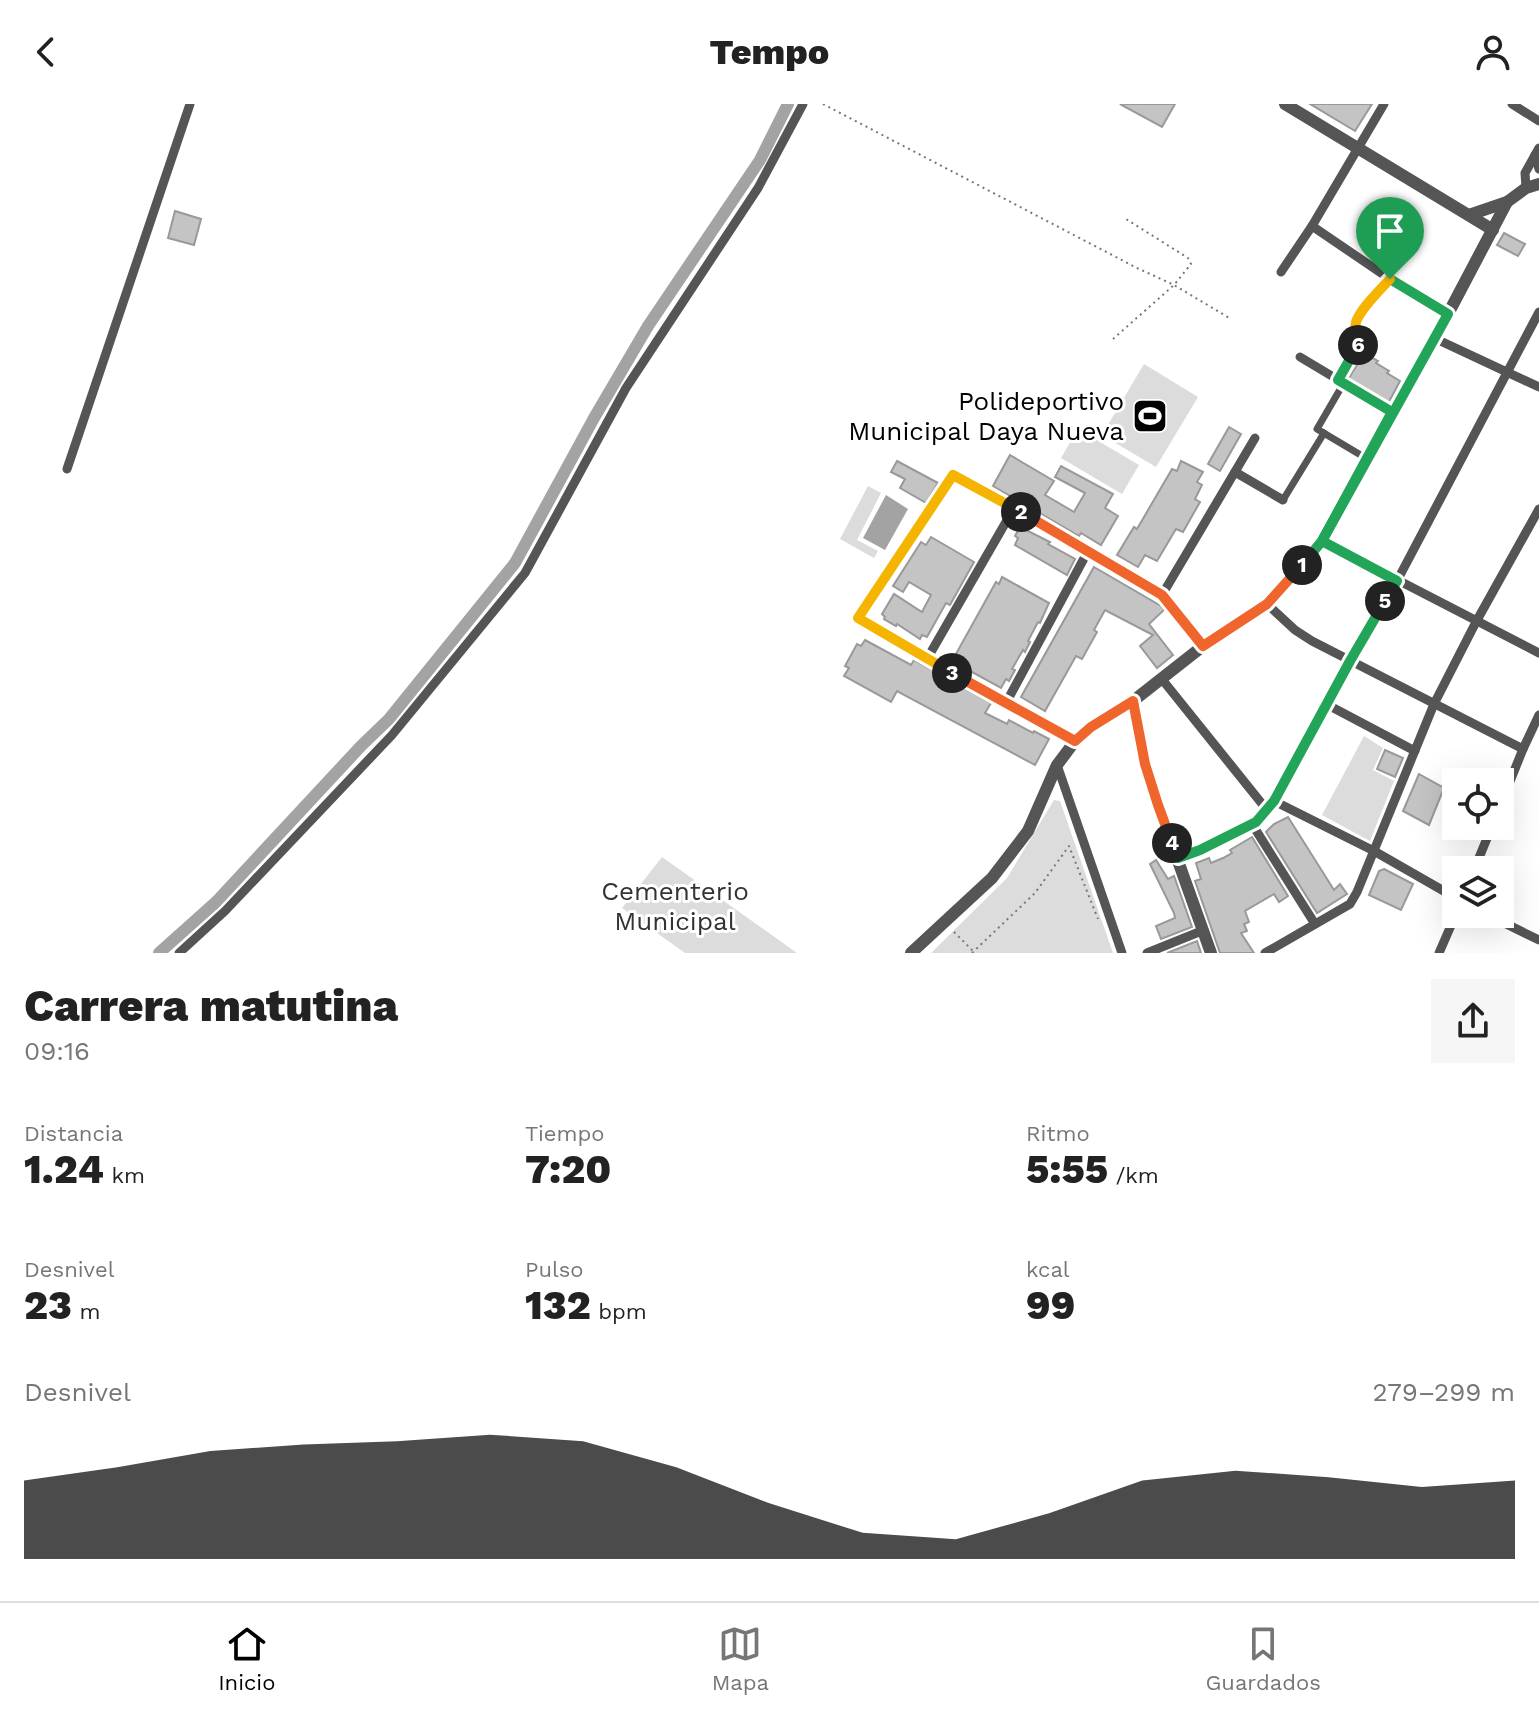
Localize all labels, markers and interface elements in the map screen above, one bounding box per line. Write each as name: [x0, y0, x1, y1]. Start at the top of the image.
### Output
icon: back: [24, 30, 68, 74]
icon: person: [1471, 30, 1515, 74]
text: Tempo: [710, 31, 829, 73]
pin: [1356, 197, 1424, 279]
icon: arrive: [1368, 209, 1412, 253]
pin: 6: [1338, 325, 1378, 365]
text: 6: [1351, 332, 1365, 357]
place label: Polideportivo Municipal Daya Nueva: [848, 386, 1124, 446]
sports icon: Polideportivo Municipal Daya Nueva: [1131, 397, 1169, 435]
pin: 2: [1001, 492, 1041, 532]
text: 2: [1014, 499, 1028, 524]
pin: 1: [1282, 545, 1322, 585]
text: 1: [1297, 552, 1307, 577]
pin: 5: [1365, 581, 1405, 621]
text: 5: [1379, 588, 1391, 613]
pin: 3: [932, 653, 972, 693]
text: 3: [945, 660, 959, 685]
map controls: [1442, 768, 1514, 928]
button: locate: [1442, 768, 1514, 840]
pin: 4: [1152, 823, 1192, 863]
text: 4: [1165, 830, 1179, 855]
button: layers: [1442, 856, 1514, 928]
park label: Cementerio Municipal: [601, 876, 749, 936]
button: share: [1431, 979, 1515, 1063]
text: Carrera matutina: [24, 980, 398, 1032]
text: 09:16: [24, 1036, 90, 1066]
text: Distancia: [24, 1121, 123, 1146]
text: Tiempo: [525, 1121, 604, 1146]
text: Ritmo: [1026, 1121, 1090, 1146]
text: 1.24: [24, 1146, 104, 1193]
text: 7:20: [525, 1146, 611, 1193]
text: 5:55: [1026, 1146, 1108, 1193]
text: km: [104, 1163, 145, 1188]
text: /km: [1108, 1163, 1159, 1188]
text: Desnivel: [24, 1257, 115, 1282]
text: Pulso: [525, 1257, 584, 1282]
text: kcal: [1026, 1257, 1070, 1282]
text: 23: [24, 1282, 72, 1329]
text: 132: [525, 1282, 591, 1329]
text: 99: [1026, 1282, 1075, 1329]
text: m: [72, 1299, 100, 1324]
text: bpm: [591, 1299, 647, 1324]
text: Desnivel: [24, 1377, 131, 1407]
text: 279–299 m: [1373, 1377, 1515, 1407]
tab: Inicio: [218, 1622, 275, 1695]
tab: Mapa: [712, 1622, 769, 1695]
tab: Guardados: [1205, 1622, 1321, 1695]

